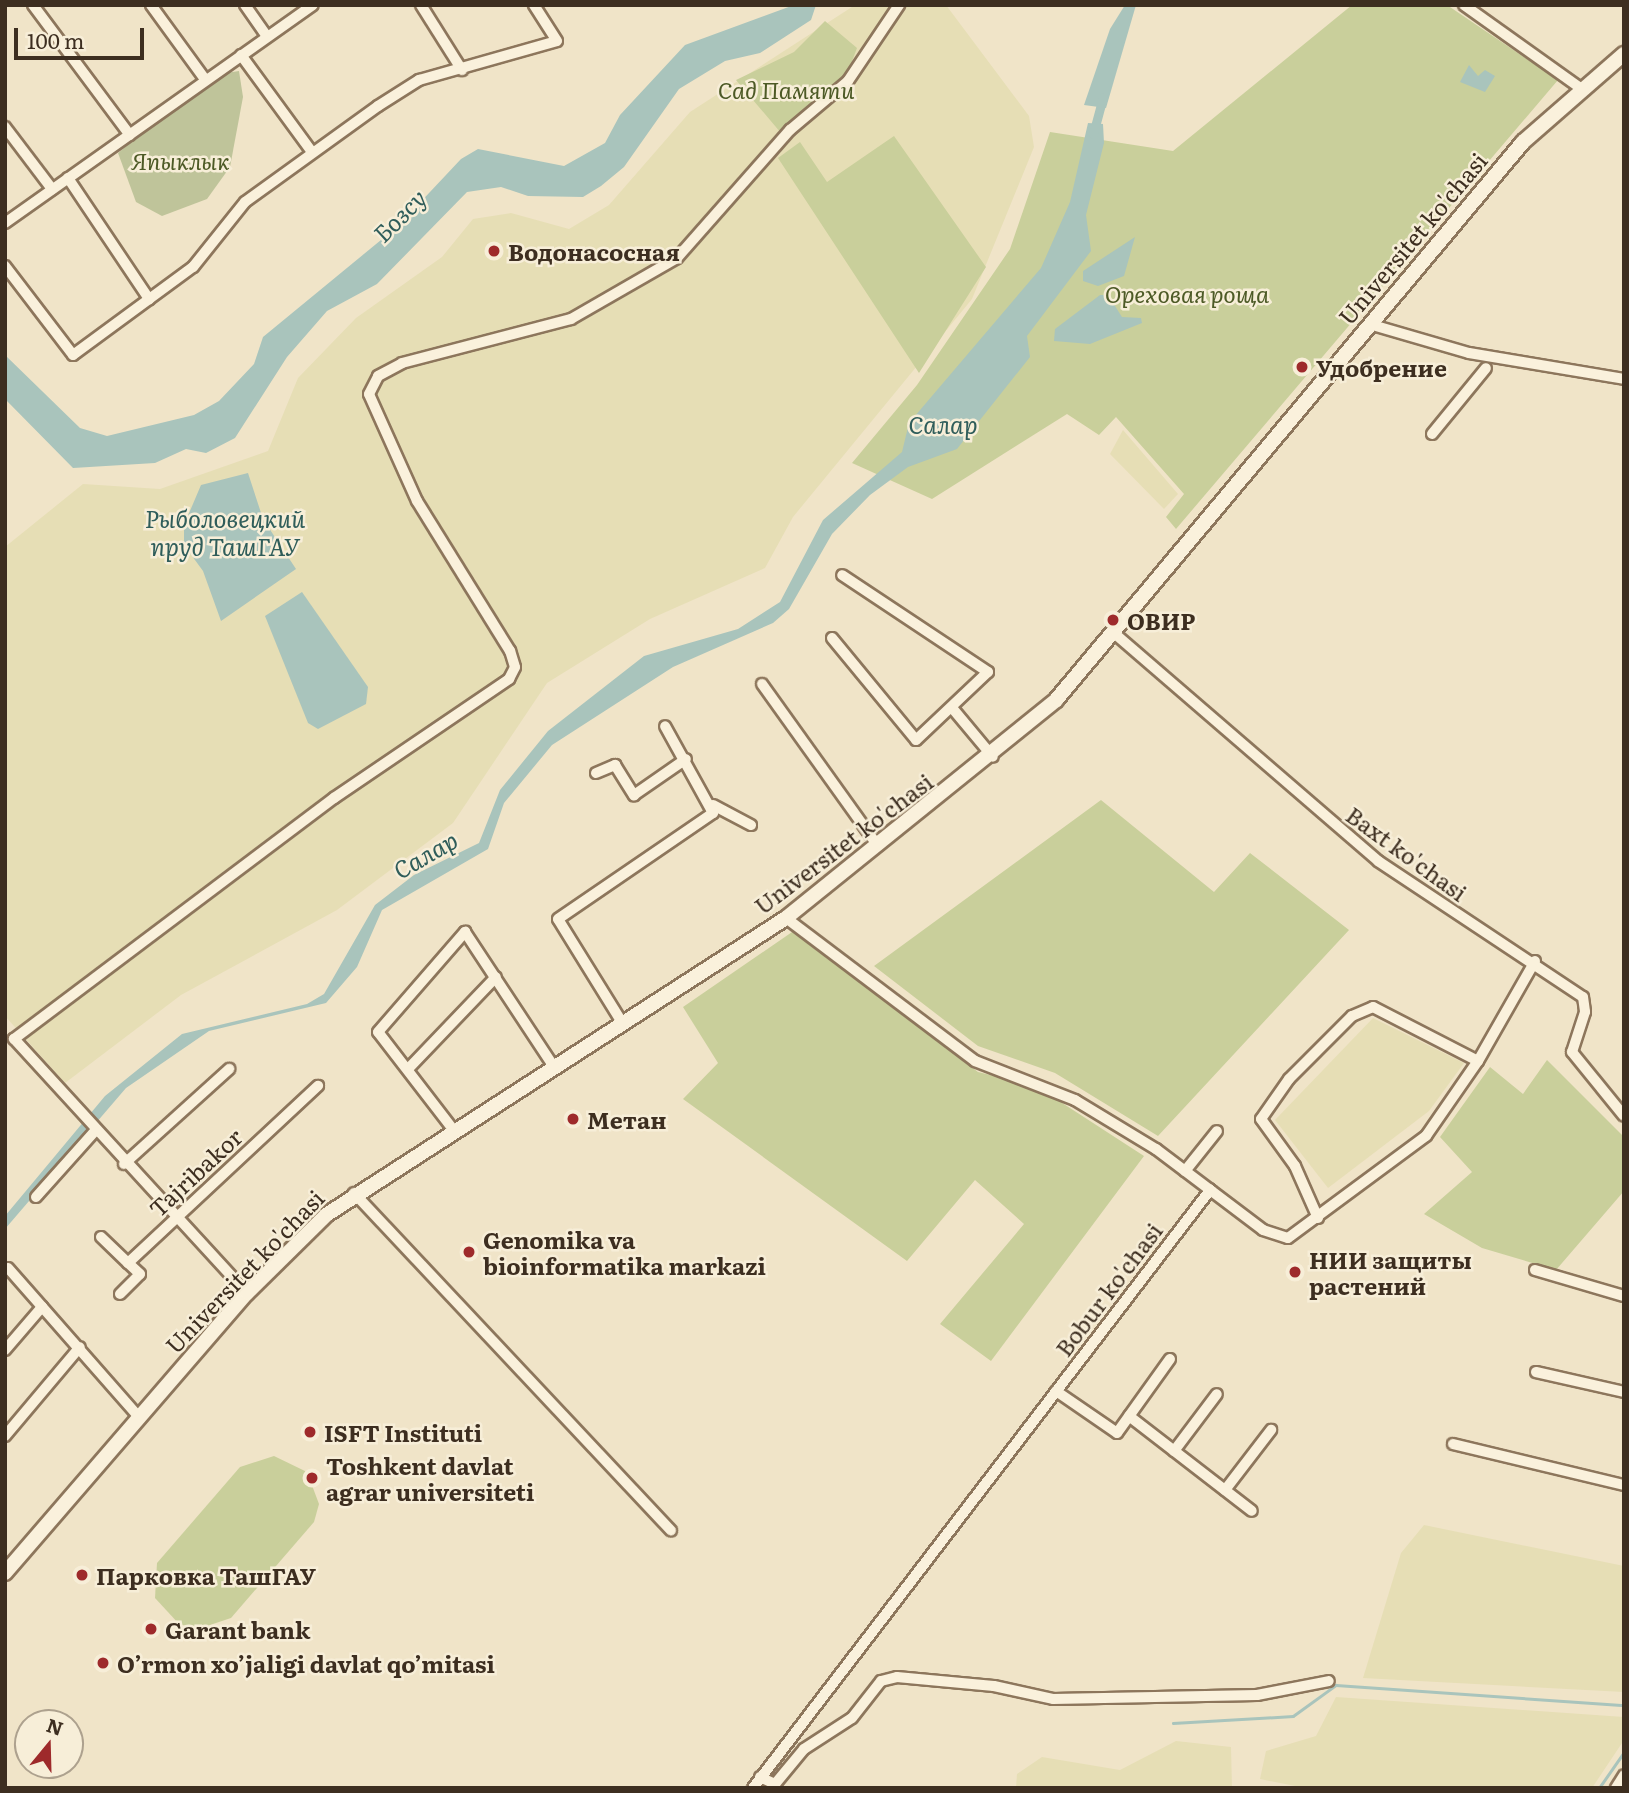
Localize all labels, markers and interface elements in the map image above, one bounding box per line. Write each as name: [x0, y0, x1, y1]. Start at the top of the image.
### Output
scale bar: [18, 14, 147, 58]
text: 100 m: [27, 24, 84, 55]
park label: Сад Памяти: [718, 75, 854, 103]
park label: Япыклык: [131, 146, 229, 174]
street label: Universitet ko'chasi: [1332, 146, 1492, 330]
water label: Бозсу: [367, 183, 431, 247]
place label: Водонасосная: [508, 237, 680, 265]
marker: Водонасосная: [486, 243, 502, 259]
park label: Ореховая роща: [1105, 279, 1269, 307]
place label: Удобрение: [1316, 353, 1447, 381]
marker: Удобрение: [1294, 359, 1310, 375]
water label: Салар: [908, 410, 978, 438]
water label: Рыболовецкий пруд ТашГАУ: [145, 504, 305, 560]
place label: ОВИР: [1127, 606, 1195, 634]
marker: ОВИР: [1105, 612, 1121, 628]
street label: Universitet ko'chasi: [748, 767, 938, 919]
street label: Baxt ko'chasi: [1341, 800, 1473, 906]
water label: Салар: [388, 824, 462, 884]
place label: Метан: [587, 1105, 666, 1133]
marker: Метан: [565, 1111, 581, 1127]
street label: Tajribakor: [143, 1122, 247, 1222]
street label: Universitet ko'chasi: [159, 1184, 329, 1358]
street label: Bobur ko'chasi: [1049, 1217, 1167, 1361]
place label: Genomika va bioinformatika markazi: [483, 1225, 766, 1279]
marker: Genomika va bioinformatika markazi: [461, 1244, 477, 1260]
place label: НИИ защиты растений: [1309, 1245, 1472, 1299]
marker: НИИ защиты растений: [1287, 1264, 1303, 1280]
place label: ISFT Instituti: [324, 1418, 482, 1446]
marker: ISFT Instituti: [302, 1424, 318, 1440]
place label: Toshkent davlat agrar universiteti: [326, 1451, 534, 1505]
marker: Toshkent davlat agrar universiteti: [304, 1470, 320, 1486]
place label: Парковка ТашГАУ: [96, 1561, 316, 1589]
marker: Парковка ТашГАУ: [74, 1567, 90, 1583]
place label: Garant bank: [165, 1615, 310, 1643]
marker: Garant bank: [143, 1621, 159, 1637]
place label: O’rmon xo’jaligi davlat qo’mitasi: [117, 1649, 495, 1677]
marker: O’rmon xo’jaligi davlat qo’mitasi: [95, 1655, 111, 1671]
north arrow: [14, 1709, 84, 1779]
text: N: [43, 1710, 67, 1742]

